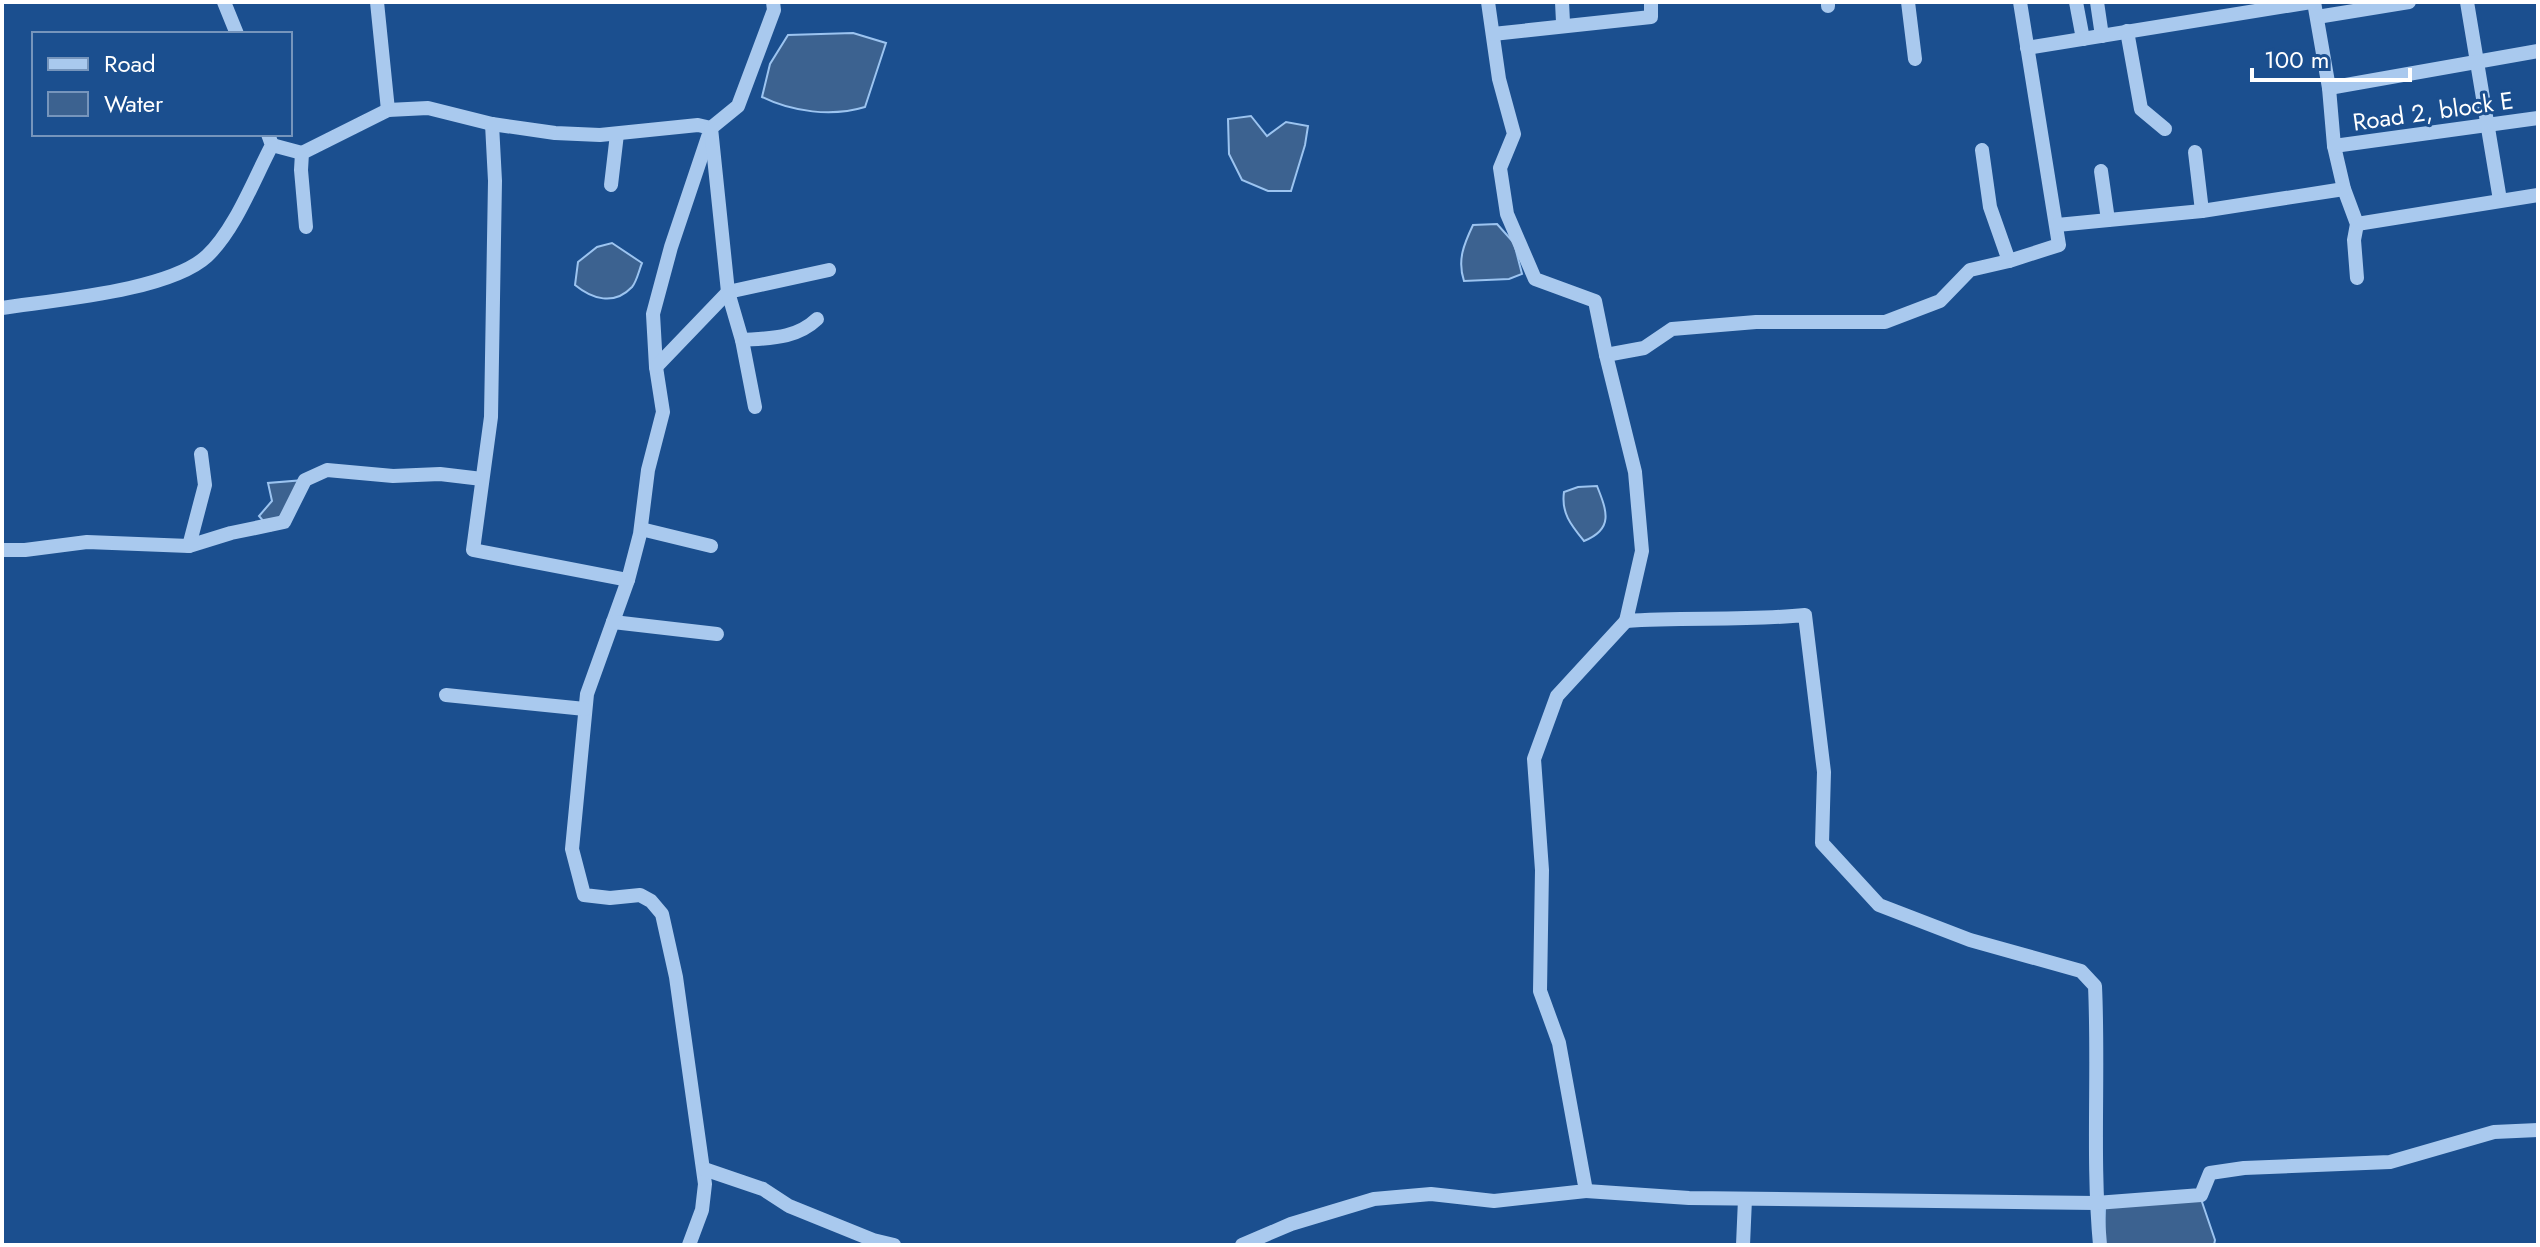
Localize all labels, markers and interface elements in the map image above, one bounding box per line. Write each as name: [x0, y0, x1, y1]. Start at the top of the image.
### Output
legend: [32, 32, 292, 136]
scale bar: [2252, 32, 2410, 82]
text: 100 m: [2264, 42, 2330, 77]
text: Road: [104, 46, 156, 81]
street label: Road 2, block E: [2350, 82, 2516, 140]
text: Water: [104, 86, 164, 121]

